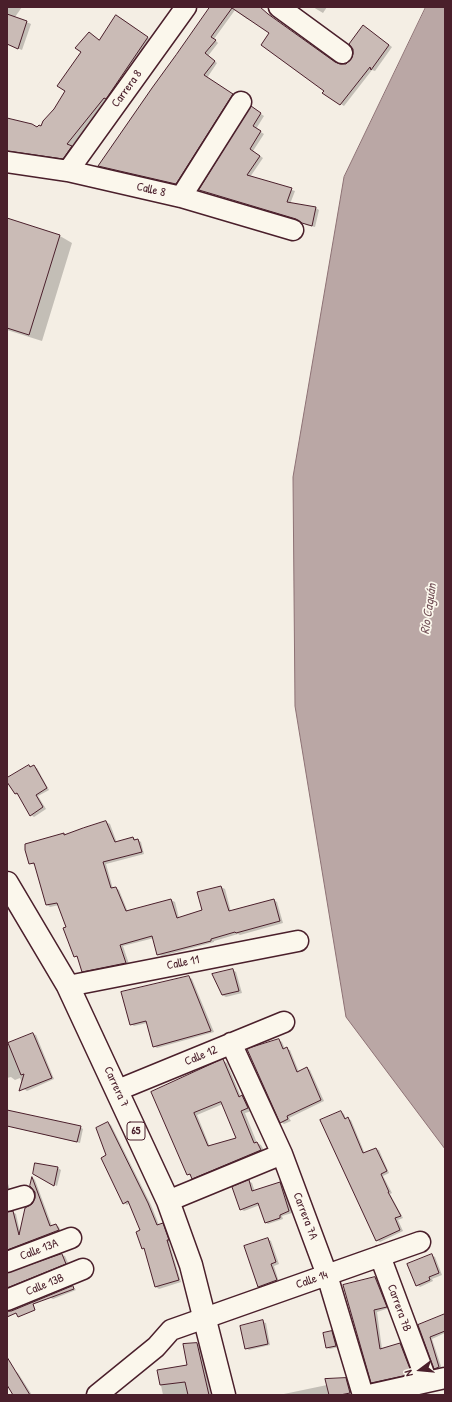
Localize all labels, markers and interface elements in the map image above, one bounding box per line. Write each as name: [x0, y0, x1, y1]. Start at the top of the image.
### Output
street label: Carrera 8: [109, 68, 145, 110]
street label: Calle 8: [135, 180, 167, 200]
water label: Río Caguán: [418, 583, 440, 635]
street label: Calle 11: [166, 953, 200, 973]
street label: Calle 12: [183, 1043, 219, 1069]
street label: Carrera 7: [100, 1064, 132, 1110]
road number: 65: [127, 1122, 145, 1140]
street label: Carrera 7A: [289, 1190, 321, 1242]
street label: Calle 13A: [18, 1236, 60, 1264]
street label: Calle 14: [294, 1268, 330, 1292]
street label: Calle 13B: [24, 1271, 66, 1299]
street label: Carrera 7B: [384, 1282, 414, 1334]
north arrow: [400, 1350, 440, 1390]
text: N: [401, 1369, 416, 1378]

